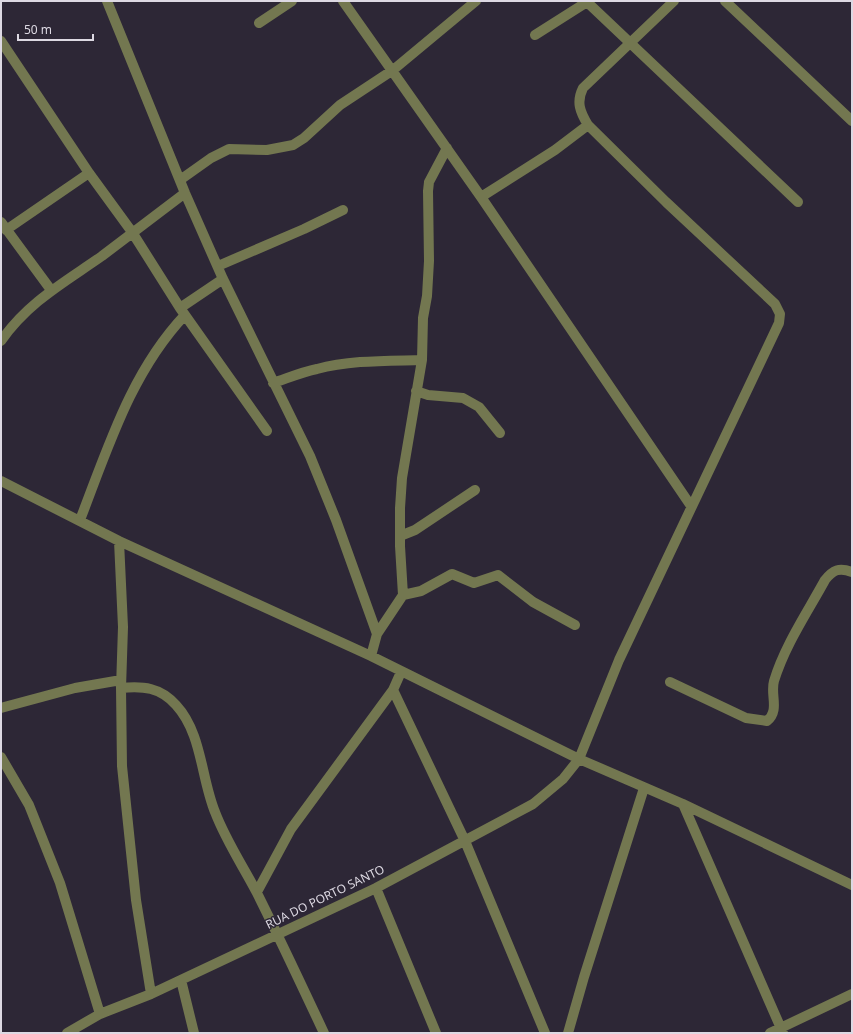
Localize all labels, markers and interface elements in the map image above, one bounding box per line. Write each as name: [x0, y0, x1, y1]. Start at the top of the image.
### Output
scale bar: [18, 16, 93, 42]
text: 50 m: [24, 21, 52, 38]
street label: RUA DO PORTO SANTO: [262, 860, 387, 933]

